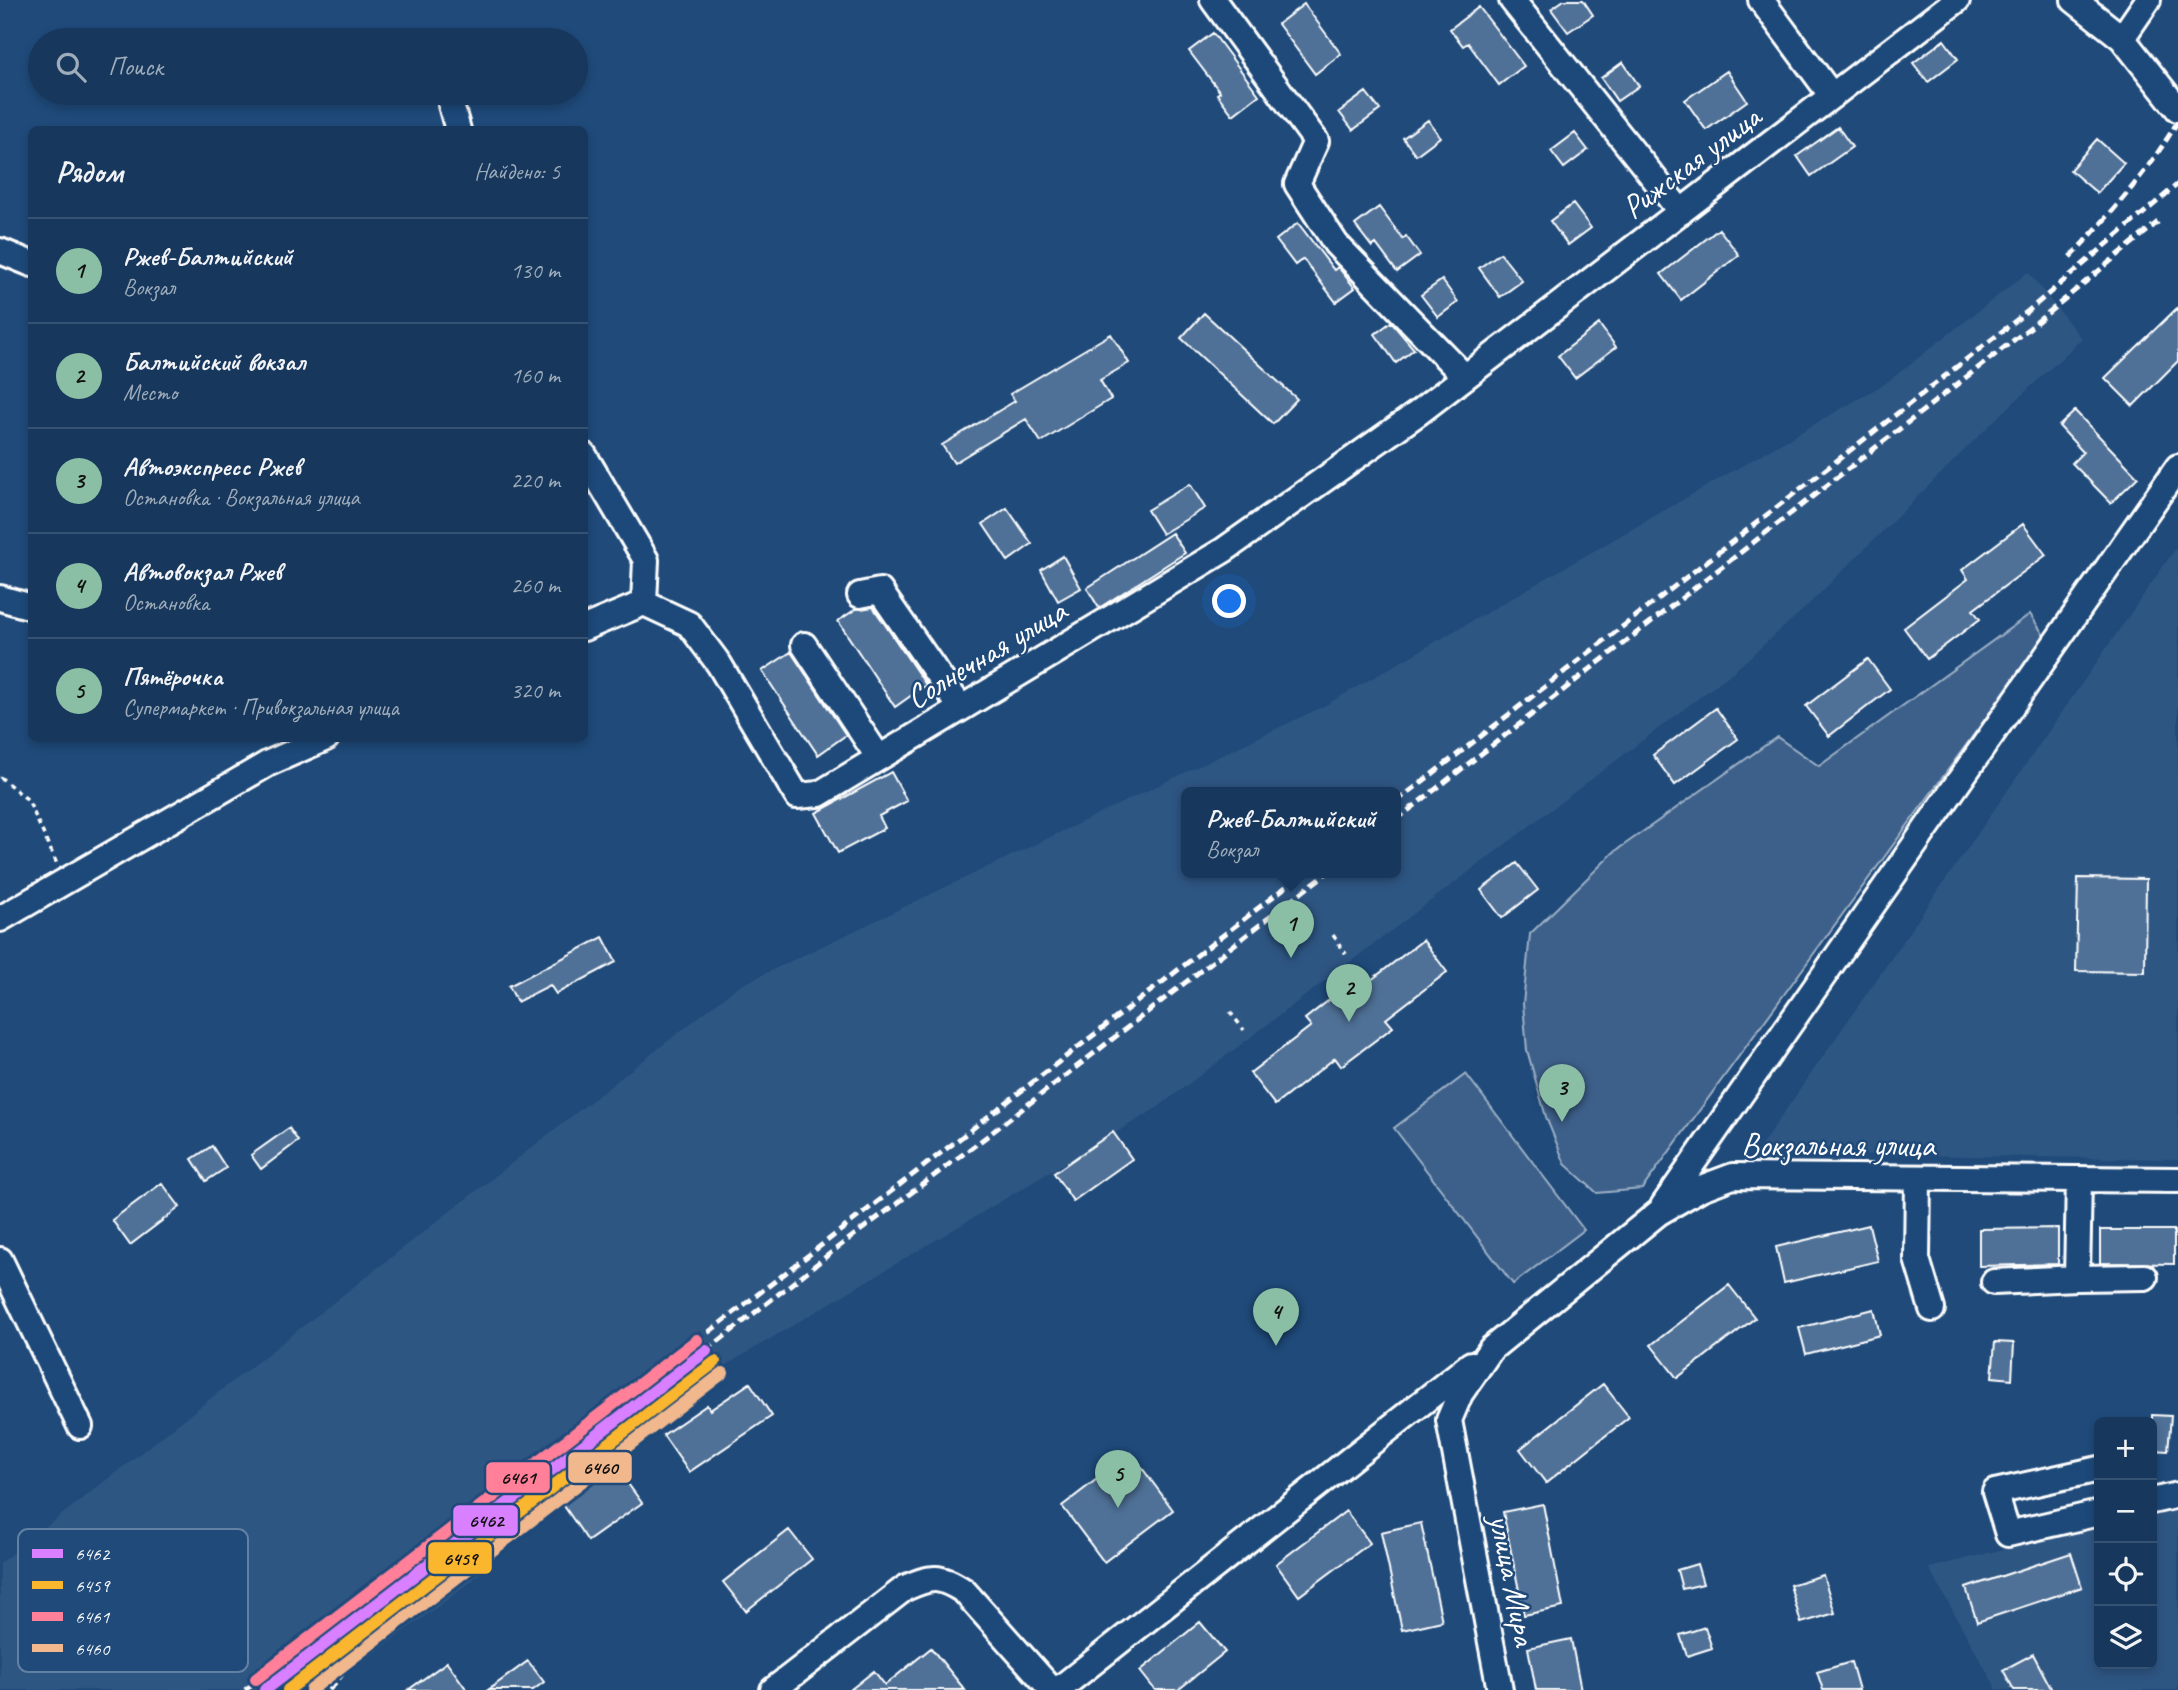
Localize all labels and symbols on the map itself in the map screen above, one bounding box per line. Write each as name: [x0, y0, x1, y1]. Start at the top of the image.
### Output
street label: Рижская улица: [1613, 95, 1771, 228]
your location: [1212, 584, 1246, 618]
street label: Солнечная улица: [898, 588, 1076, 718]
pin: 1: [1268, 900, 1314, 958]
pin: 2: [1326, 964, 1372, 1022]
pin: 3: [1539, 1064, 1585, 1122]
street label: Вокзальная улица: [1741, 1124, 1937, 1166]
pin: 4: [1253, 1288, 1299, 1346]
pin: 5: [1095, 1450, 1141, 1508]
line badge: 6460: [567, 1451, 633, 1484]
text: 6460: [583, 1456, 620, 1480]
line badge: 6461: [485, 1461, 551, 1494]
text: 6461: [501, 1466, 538, 1490]
line badge: 6462: [452, 1504, 519, 1537]
text: 6462: [469, 1509, 506, 1533]
street label: улица Мира: [1479, 1509, 1547, 1651]
legend: [18, 1529, 248, 1672]
line badge: 6459: [427, 1541, 493, 1575]
text: 6462: [75, 1542, 111, 1566]
text: 6459: [443, 1547, 480, 1571]
text: 6459: [75, 1574, 111, 1598]
text: 6461: [75, 1605, 111, 1629]
text: 6460: [75, 1637, 111, 1661]

